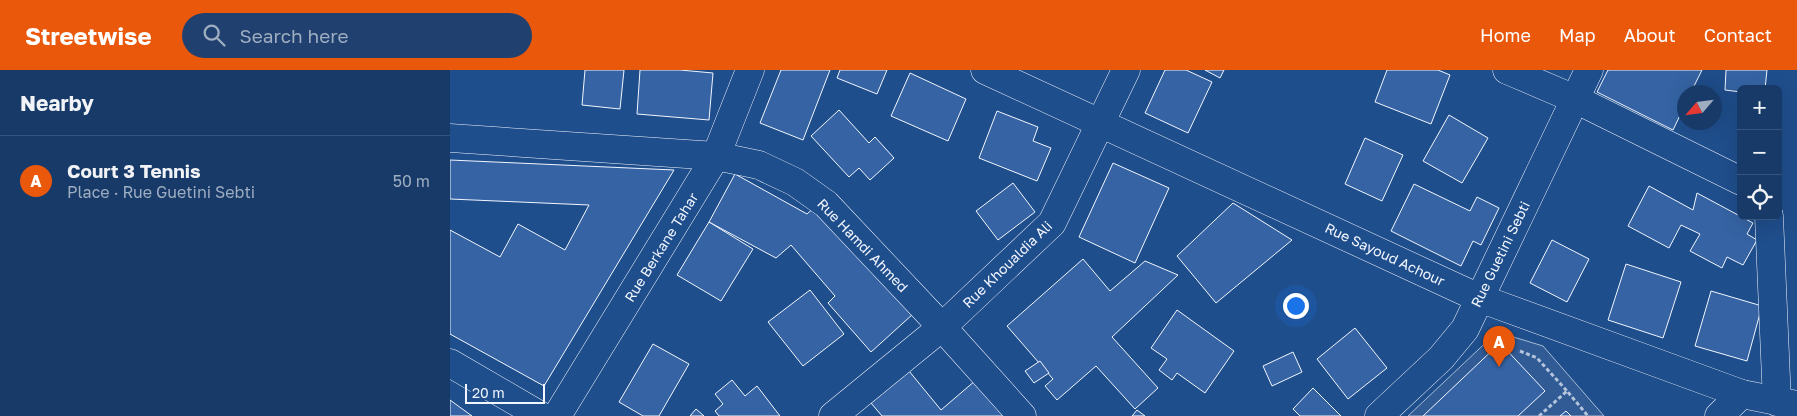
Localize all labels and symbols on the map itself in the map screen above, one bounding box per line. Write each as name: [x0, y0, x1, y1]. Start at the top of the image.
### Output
north arrow: [1677, 85, 1722, 130]
street label: Rue Berkane Tahar: [621, 189, 702, 305]
street label: Rue Hamdi Ahmed: [814, 195, 912, 295]
street label: Rue Guetini Sebti: [1467, 198, 1533, 310]
street label: Rue Khoualdia Ali: [959, 217, 1055, 311]
street label: Rue Sayoud Achour: [1322, 219, 1448, 289]
your location: [1283, 293, 1309, 319]
pin: A: [1483, 326, 1515, 367]
scale bar: [465, 381, 545, 404]

